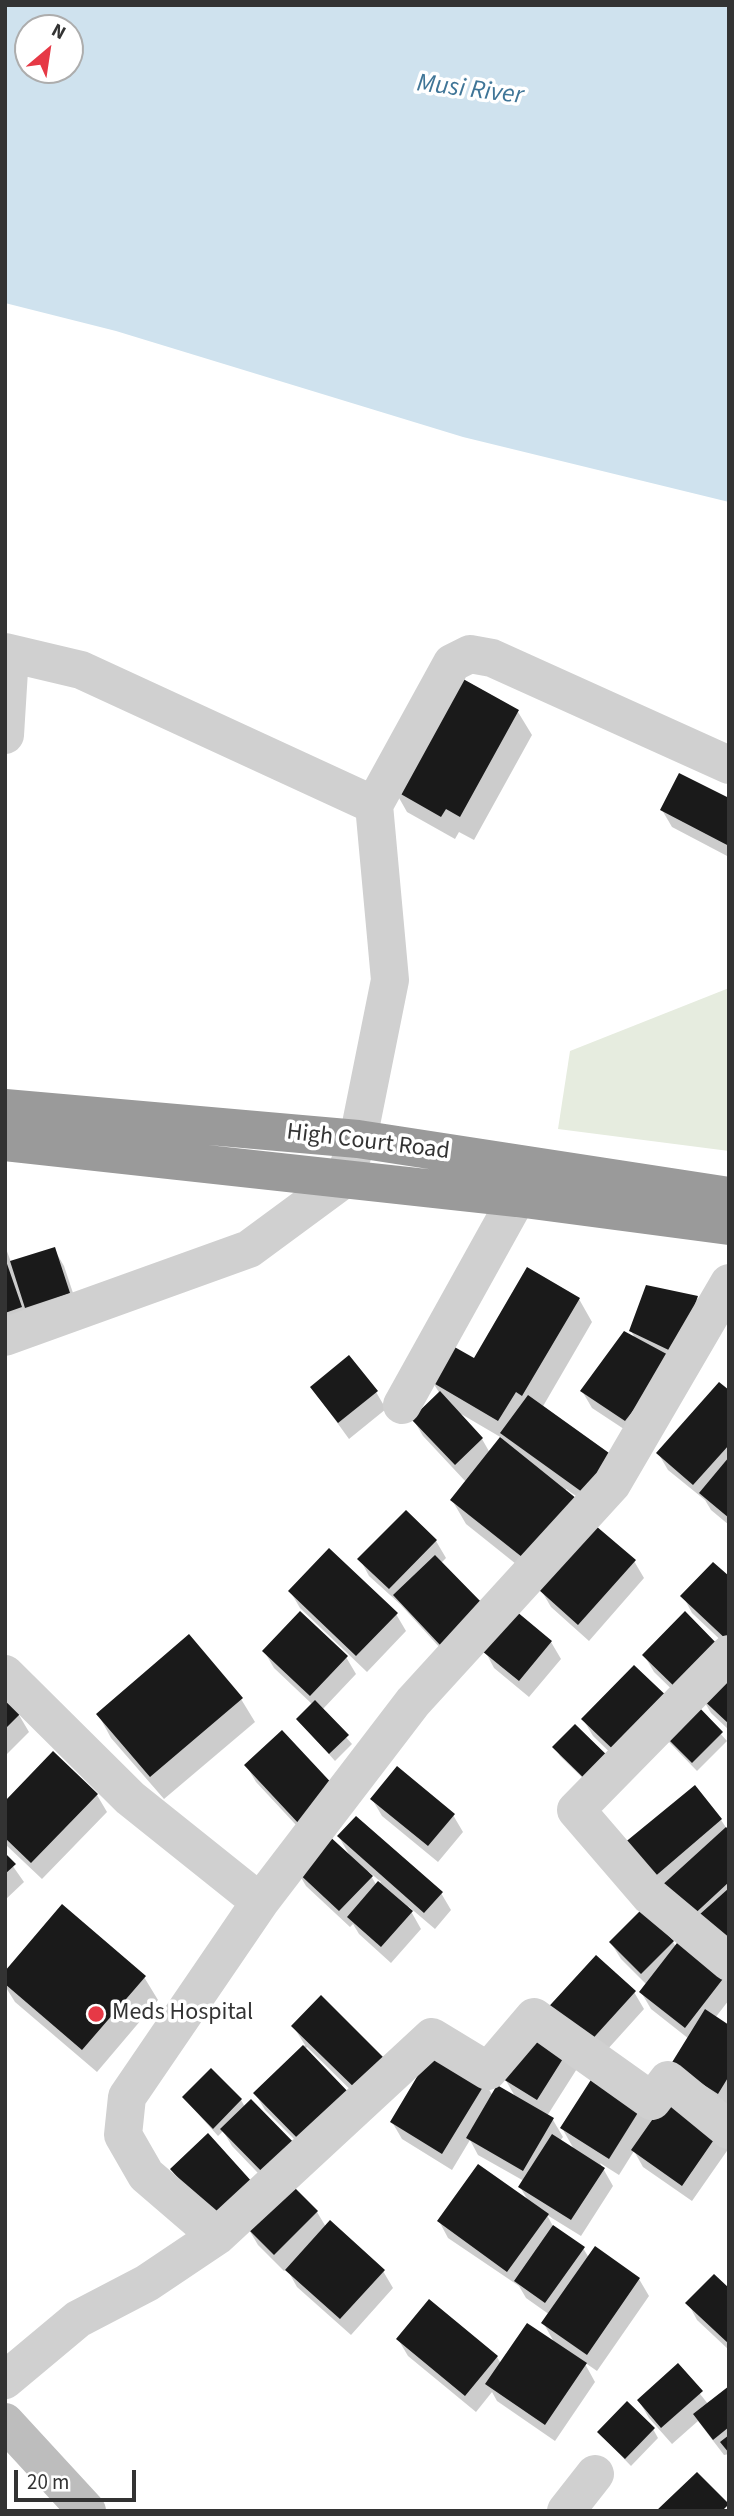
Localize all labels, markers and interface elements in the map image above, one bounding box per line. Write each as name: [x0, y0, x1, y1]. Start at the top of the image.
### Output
north arrow: [14, 14, 84, 84]
text: N: [46, 17, 71, 47]
water label: Musi River: [415, 69, 525, 113]
street label: High Court Road: [285, 1119, 451, 1167]
place label: Meds Hospital: [112, 2000, 253, 2028]
marker: Meds Hospital: [86, 2004, 106, 2024]
scale bar: [18, 2456, 140, 2500]
text: 20 m: [27, 2467, 69, 2497]

